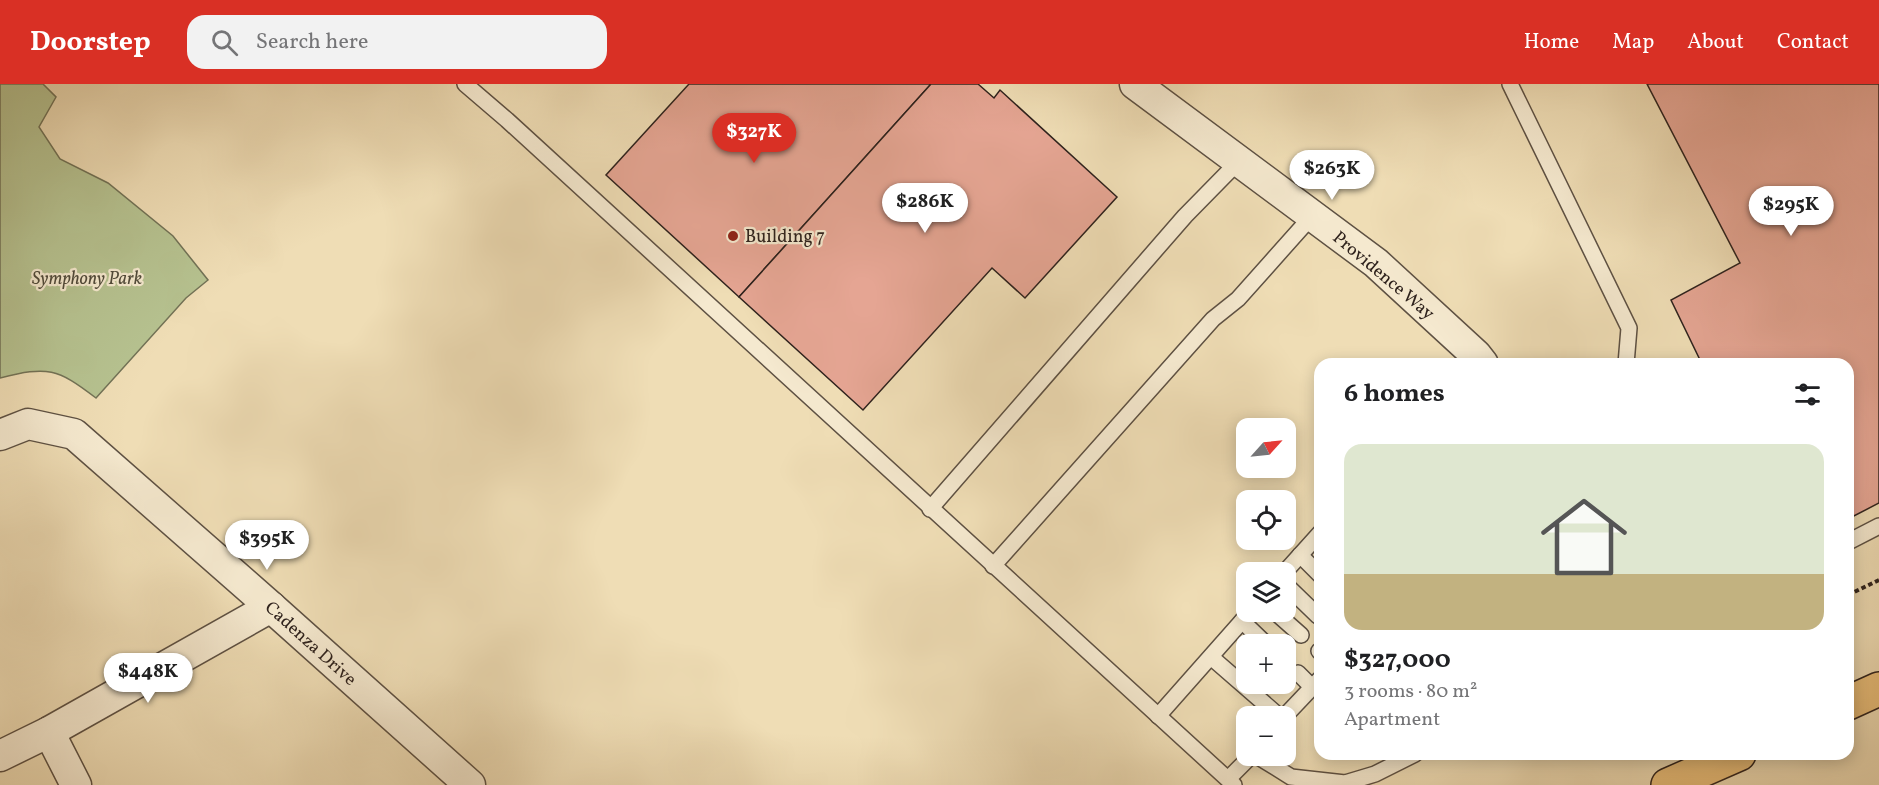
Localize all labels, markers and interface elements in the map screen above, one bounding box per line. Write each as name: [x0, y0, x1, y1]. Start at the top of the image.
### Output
search box: [187, 15, 607, 69]
text: Doorstep: [30, 23, 151, 62]
icon: search: [208, 26, 241, 59]
text: Search here: [256, 27, 369, 58]
text: Home: [1524, 28, 1579, 57]
text: Map: [1612, 28, 1654, 57]
text: About: [1687, 28, 1744, 57]
text: Contact: [1777, 28, 1849, 57]
pin: $327K: [712, 113, 796, 164]
text: $327K: [726, 118, 782, 146]
pin: $263K: [1290, 150, 1374, 201]
text: $263K: [1303, 155, 1361, 183]
pin: $286K: [883, 183, 967, 234]
pin: $295K: [1749, 186, 1833, 237]
text: $286K: [896, 188, 954, 216]
text: $295K: [1763, 191, 1819, 219]
place label: Building 7: [745, 225, 825, 250]
street label: Providence Way: [1327, 226, 1440, 326]
marker: Building 7: [726, 229, 740, 243]
park label: Symphony Park: [32, 267, 142, 292]
text: 6 homes: [1344, 376, 1445, 412]
icon: filters: [1791, 378, 1824, 411]
north arrow: [1236, 418, 1296, 478]
map controls: [1236, 418, 1296, 766]
icon: home: [1530, 483, 1638, 591]
button: locate: [1236, 490, 1296, 550]
pin: $395K: [225, 520, 309, 571]
text: $395K: [239, 525, 295, 553]
button: layers: [1236, 562, 1296, 622]
street label: Cadenza Drive: [259, 596, 361, 692]
button: +: [1236, 634, 1296, 694]
text: $327,000: [1344, 642, 1451, 678]
pin: $448K: [106, 653, 190, 704]
text: $448K: [118, 658, 178, 686]
text: 3 rooms · 80 m²: [1344, 678, 1477, 706]
button: −: [1236, 706, 1296, 766]
text: Apartment: [1344, 706, 1440, 734]

